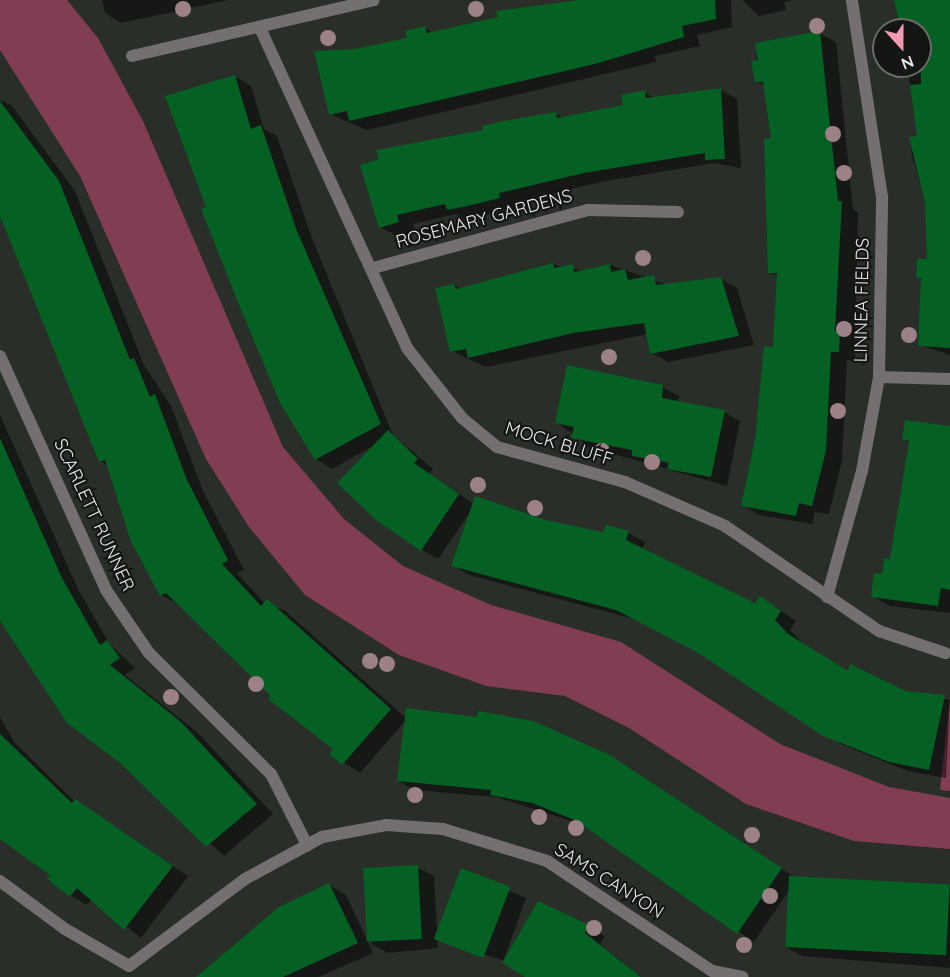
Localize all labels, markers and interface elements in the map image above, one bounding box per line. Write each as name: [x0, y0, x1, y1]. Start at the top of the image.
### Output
north arrow: [872, 18, 932, 78]
text: N: [899, 51, 917, 74]
street label: ROSEMARY GARDENS: [393, 185, 575, 253]
street label: LINNEA FIELDS: [850, 238, 874, 362]
street label: MOCK BLUFF: [502, 417, 616, 471]
street label: SCARLETT RUNNER: [49, 435, 139, 595]
street label: SAMS CANYON: [550, 839, 668, 923]

